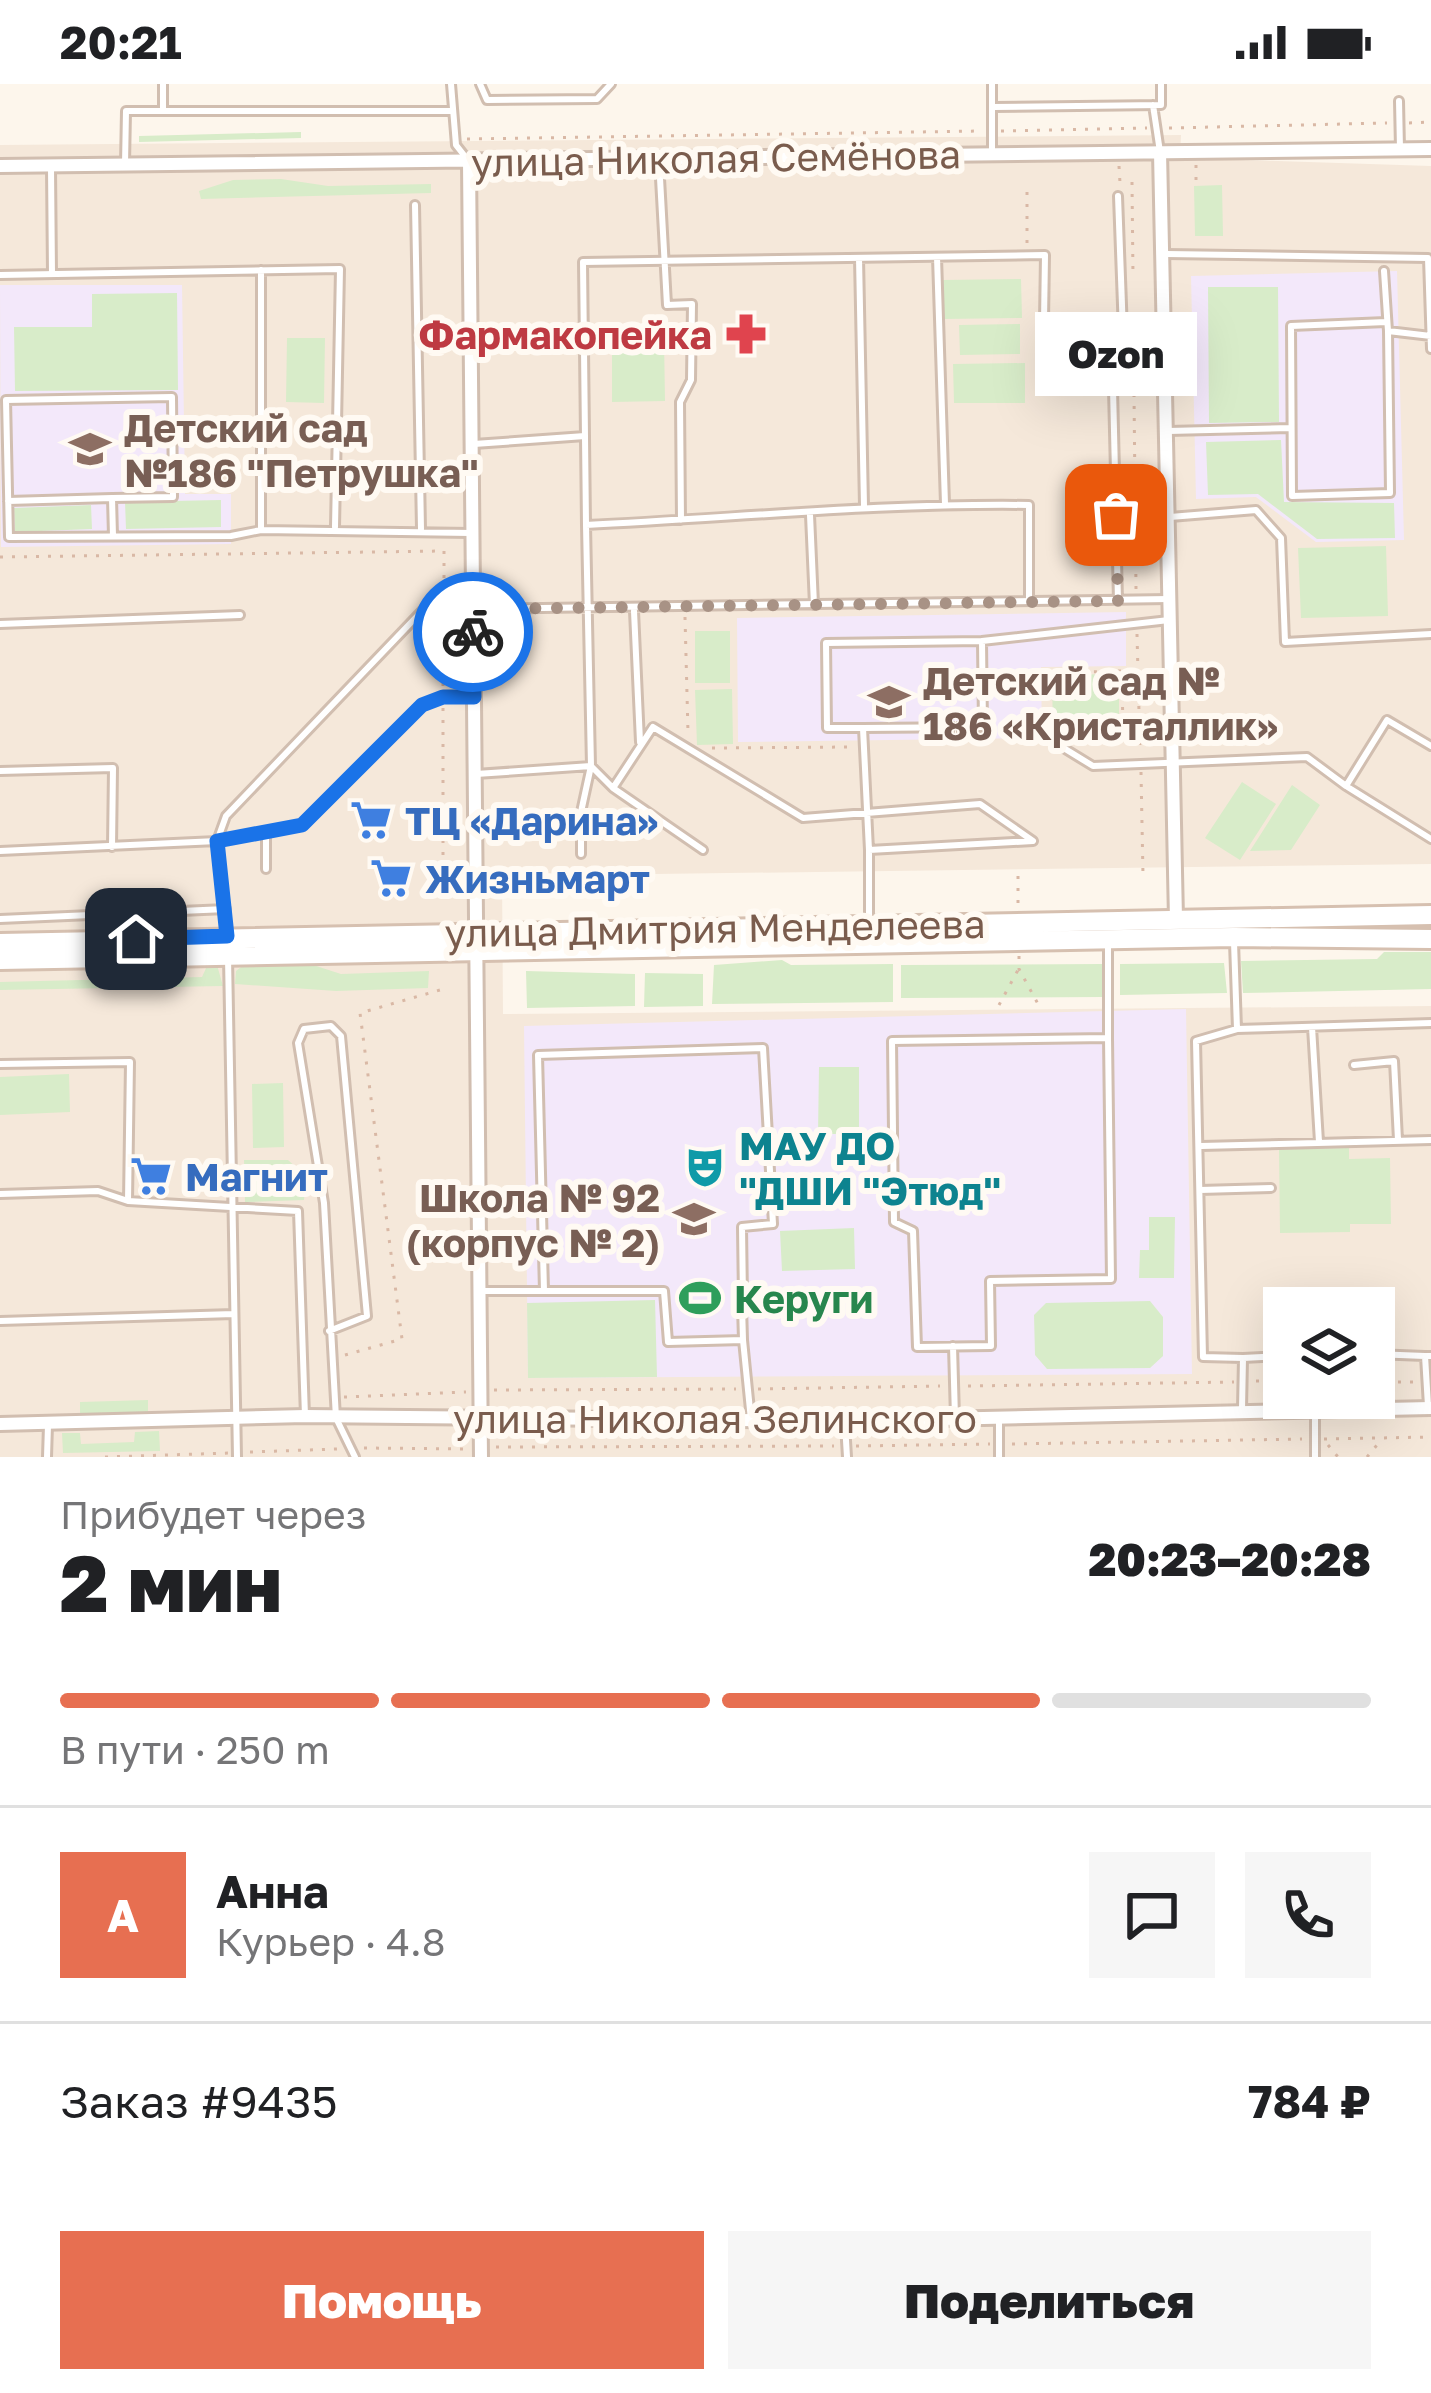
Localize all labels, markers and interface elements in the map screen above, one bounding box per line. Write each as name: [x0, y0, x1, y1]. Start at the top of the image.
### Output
text: 20:21: [60, 15, 182, 69]
street label: улица Николая Семёнова: [471, 130, 961, 186]
place label: Фармакопейка: [418, 311, 712, 358]
pharmacy icon: Фармакопейка: [723, 311, 769, 357]
callout: Ozon: [1035, 311, 1197, 395]
text: Ozon: [1068, 330, 1164, 377]
place label: Детский сад №186 "Петрушка": [124, 404, 479, 496]
school or university icon: Детский сад №186 "Петрушка": [67, 426, 113, 472]
pin: [1065, 464, 1167, 566]
icon: bag: [1083, 482, 1149, 548]
courier: [413, 572, 533, 692]
icon: bike: [440, 599, 506, 665]
place label: Детский сад № 186 «Кристаллик»: [923, 657, 1278, 749]
school or university icon: Детский сад № 186 «Кристаллик»: [866, 679, 912, 725]
supermarket icon: ТЦ «Дарина»: [348, 797, 394, 843]
place label: ТЦ «Дарина»: [405, 797, 658, 844]
supermarket icon: Жизньмарт: [368, 855, 414, 901]
place label: Жизньмарт: [425, 855, 650, 902]
pin: [85, 888, 187, 990]
street label: улица Дмитрия Менделеева: [444, 900, 986, 956]
icon: home: [103, 906, 169, 972]
place label: МАУ ДО "ДШИ "Этюд": [739, 1122, 1001, 1214]
theatre icon: МАУ ДО "ДШИ "Этюд": [682, 1144, 728, 1190]
supermarket icon: Магнит: [128, 1153, 174, 1199]
place label: Магнит: [185, 1153, 328, 1200]
place label: Школа № 92 (корпус № 2): [406, 1174, 660, 1266]
school or university icon: Школа № 92 (корпус № 2): [671, 1196, 717, 1242]
sports icon: Керуги: [677, 1275, 723, 1321]
place label: Керуги: [734, 1275, 873, 1322]
map controls: [1263, 1287, 1395, 1419]
button: layers: [1263, 1287, 1395, 1419]
street label: улица Николая Зелинского: [453, 1395, 977, 1442]
text: Прибудет через: [60, 1491, 366, 1538]
text: 20:23–20:28: [1088, 1532, 1371, 1586]
text: 2 мин: [60, 1536, 282, 1629]
text: В пути · 250 m: [60, 1726, 330, 1773]
button: chat: [1089, 1852, 1215, 1978]
button: phone: [1245, 1852, 1371, 1978]
text: Анна: [216, 1864, 329, 1918]
text: А: [107, 1888, 139, 1942]
text: Курьер · 4.8: [216, 1918, 446, 1965]
text: Заказ #9435: [60, 2074, 338, 2128]
text: 784 ₽: [1248, 2074, 1371, 2128]
button: Помощь: [60, 2231, 704, 2369]
button: Поделиться: [728, 2231, 1371, 2369]

